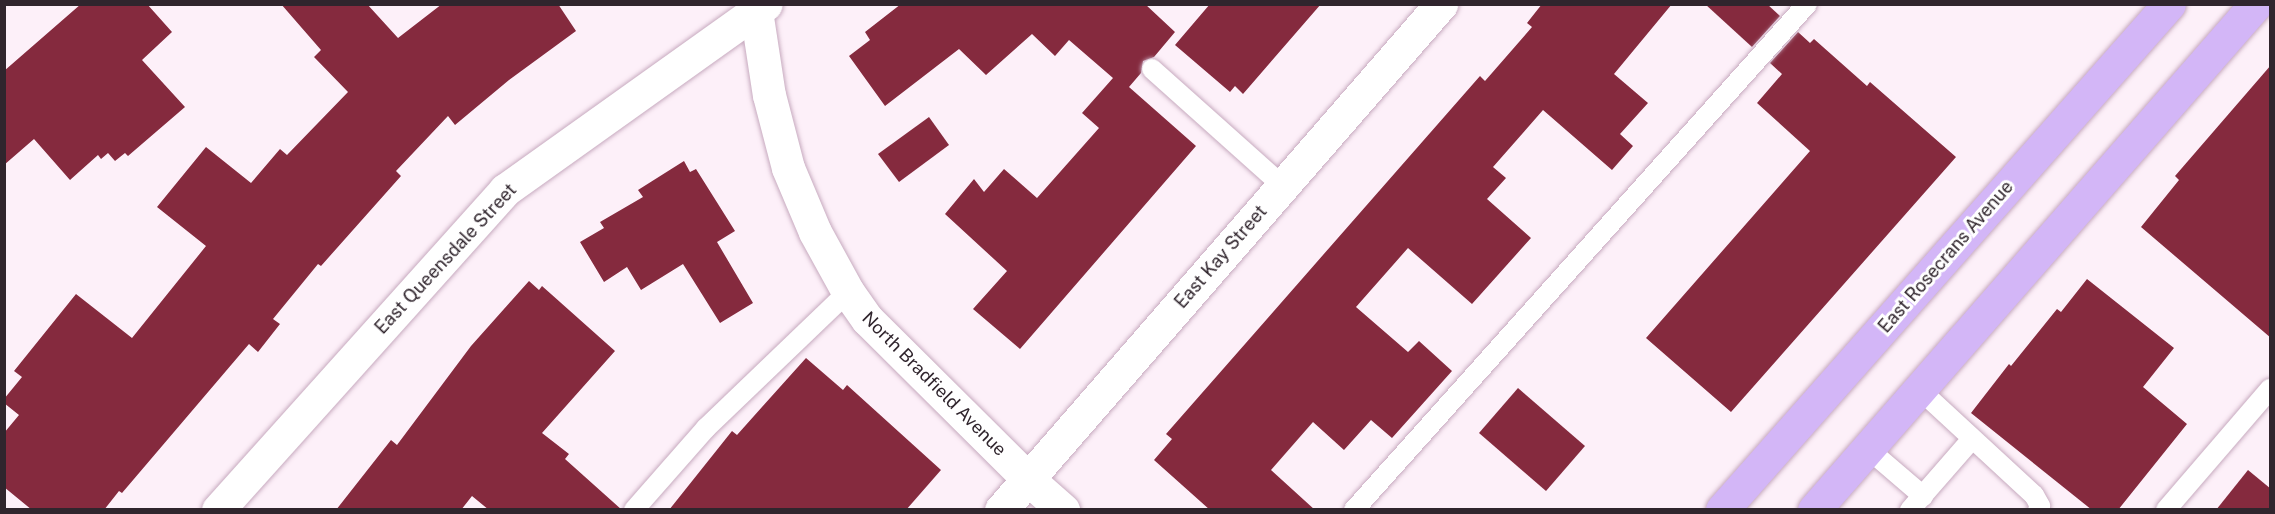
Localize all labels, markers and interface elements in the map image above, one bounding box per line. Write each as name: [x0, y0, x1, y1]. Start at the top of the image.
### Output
street label: East Rosecrans Avenue: [1874, 177, 2018, 337]
street label: East Queensdale Street: [371, 179, 521, 339]
street label: East Kay Street: [1170, 201, 1272, 313]
street label: North Bradfield Avenue: [857, 307, 1011, 461]

